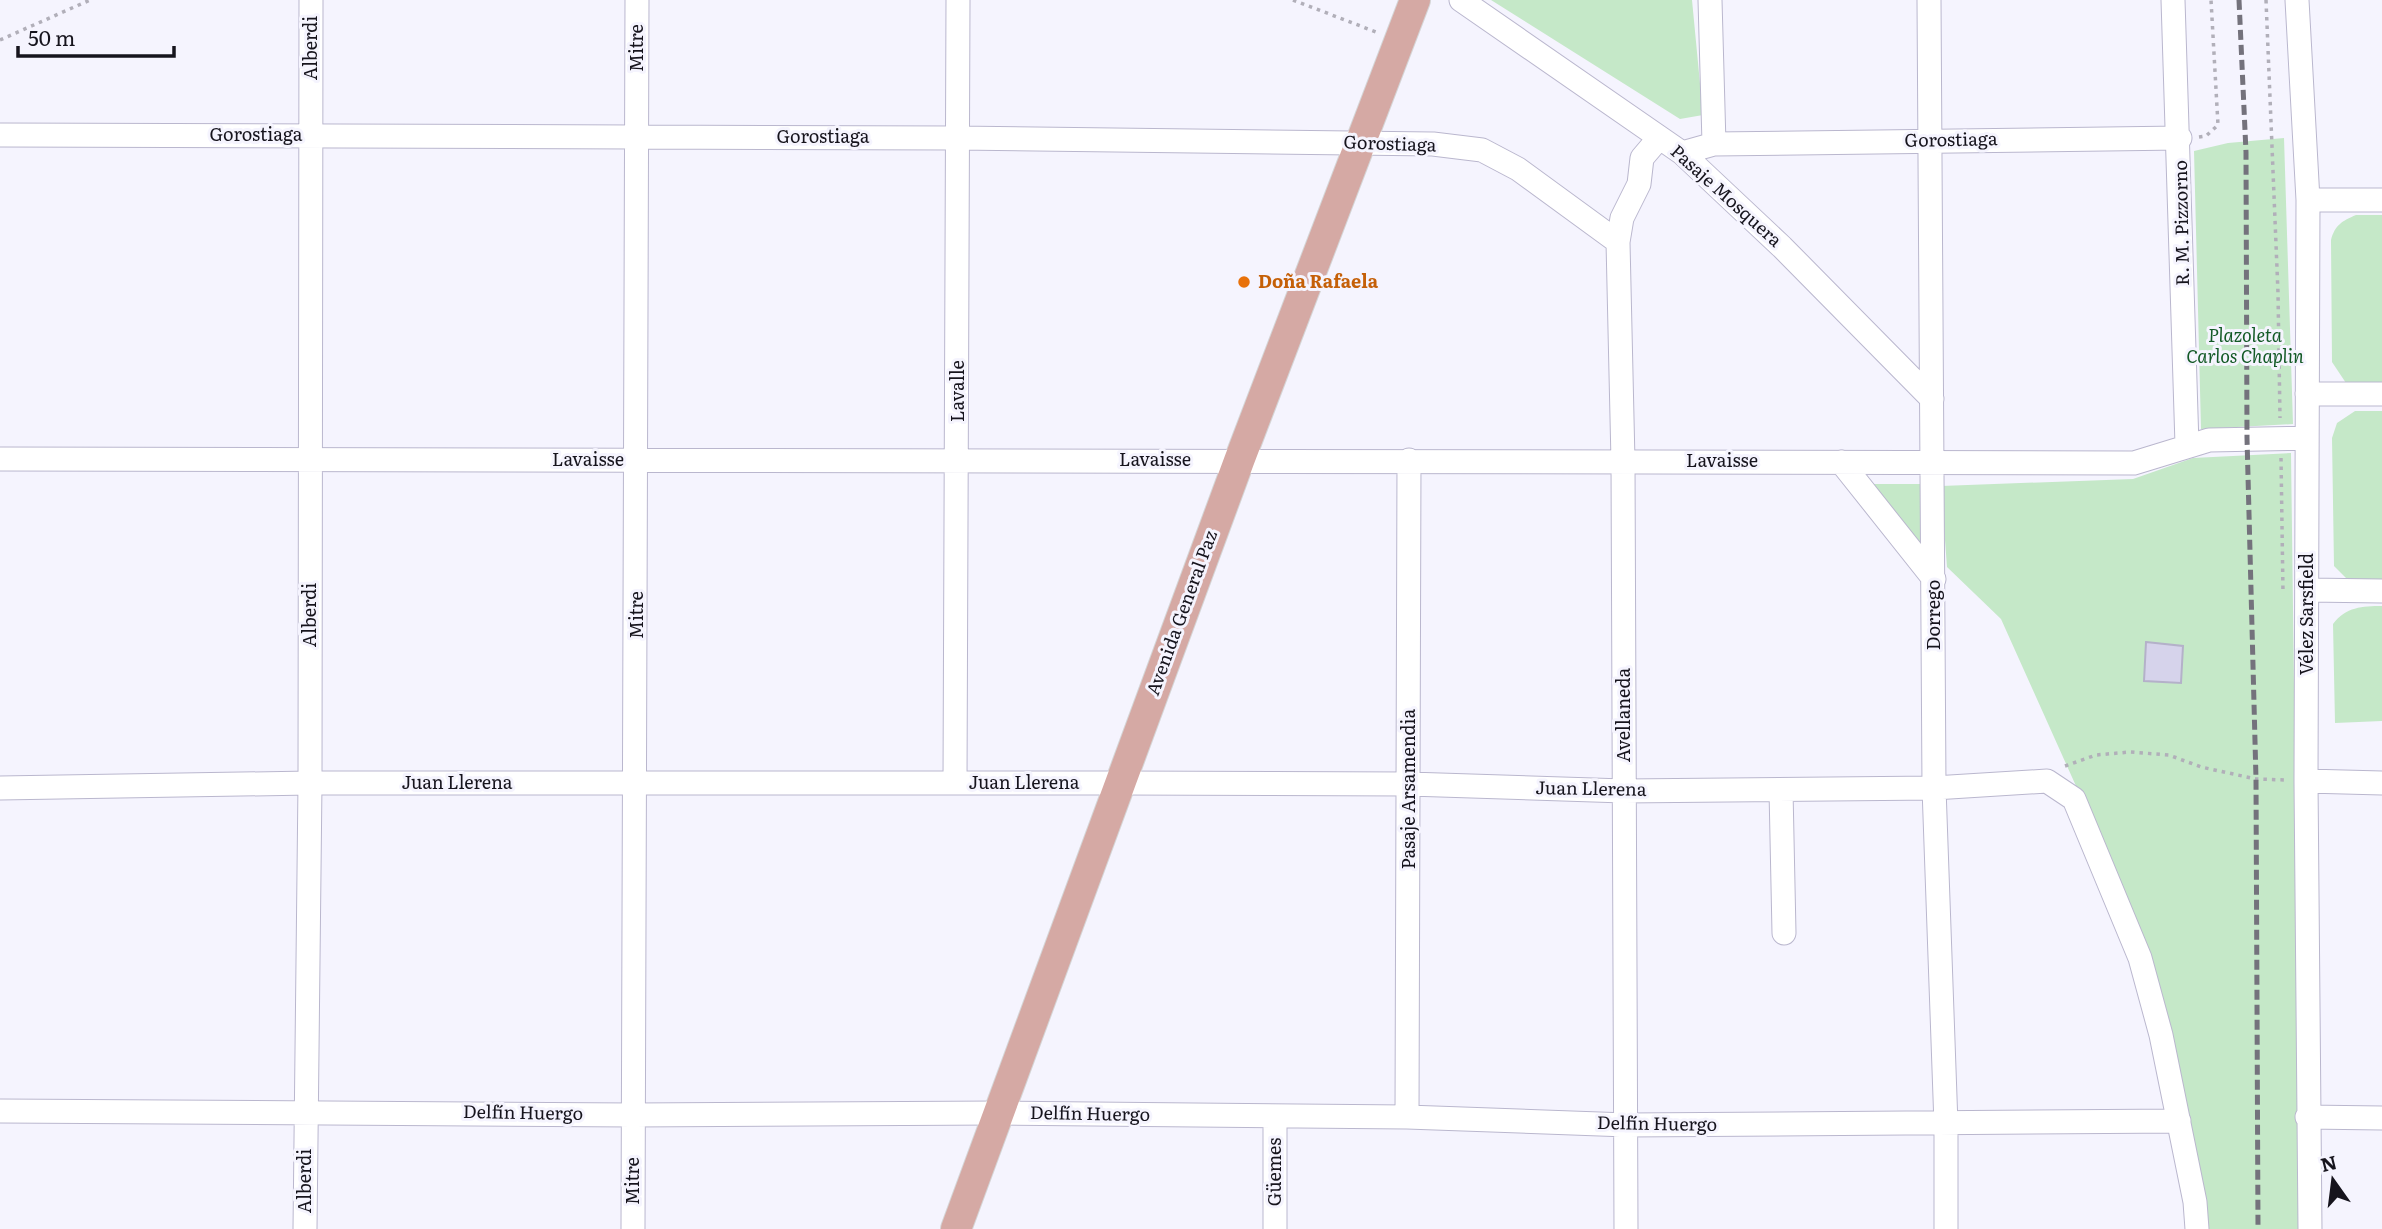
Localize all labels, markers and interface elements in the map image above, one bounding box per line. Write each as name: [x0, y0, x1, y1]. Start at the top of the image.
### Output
scale bar: [18, 14, 173, 58]
street label: Alberdi: [296, 16, 323, 80]
text: 50 m: [28, 21, 75, 52]
street label: Mitre: [622, 24, 649, 72]
street label: Gorostiaga: [210, 120, 303, 147]
street label: Gorostiaga: [777, 122, 870, 149]
street label: Gorostiaga: [1904, 124, 1998, 153]
street label: Gorostiaga: [1343, 127, 1437, 158]
street label: Pasaje Mosquera: [1665, 137, 1789, 253]
street label: R. M. Pizzorno: [2166, 160, 2195, 286]
place label: Doña Rafaela: [1258, 267, 1379, 294]
marker: Doña Rafaela: [1236, 274, 1252, 290]
park label: Plazoleta Carlos Chaplin: [2186, 321, 2304, 369]
street label: Lavalle: [943, 360, 970, 422]
street label: Lavaisse: [552, 445, 624, 472]
street label: Lavaisse: [1119, 445, 1191, 472]
street label: Lavaisse: [1686, 446, 1758, 473]
street label: Avenida General Paz: [1138, 526, 1223, 699]
street label: Vélez Sarsfield: [2292, 553, 2319, 675]
street label: Dorrego: [1919, 580, 1946, 650]
street label: Alberdi: [295, 583, 322, 647]
street label: Mitre: [622, 591, 649, 639]
street label: Avellaneda: [1609, 668, 1636, 762]
street label: Pasaje Arsamendia: [1394, 708, 1421, 869]
street label: Juan Llerena: [401, 768, 513, 795]
street label: Juan Llerena: [968, 768, 1080, 795]
street label: Juan Llerena: [1535, 773, 1647, 802]
street label: Delfín Huergo: [463, 1097, 583, 1126]
street label: Delfín Huergo: [1030, 1098, 1150, 1127]
street label: Delfín Huergo: [1597, 1108, 1717, 1137]
street label: Güemes: [1260, 1138, 1287, 1206]
north arrow: [2298, 1145, 2368, 1215]
text: N: [2318, 1147, 2340, 1178]
street label: Alberdi: [290, 1149, 317, 1213]
street label: Mitre: [618, 1157, 645, 1205]

